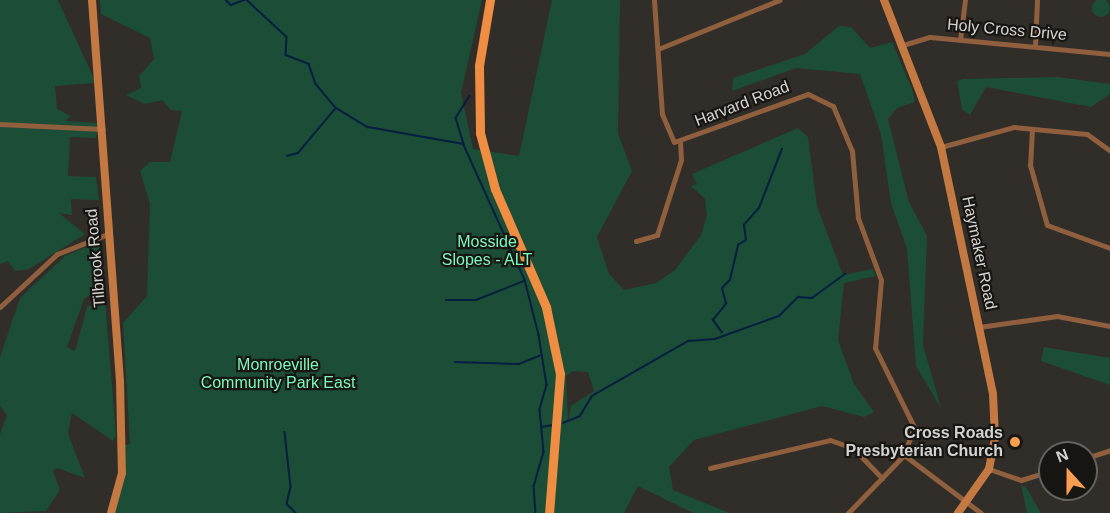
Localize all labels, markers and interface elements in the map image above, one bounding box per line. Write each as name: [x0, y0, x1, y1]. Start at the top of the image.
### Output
street label: Holy Cross Drive: [946, 15, 1068, 45]
street label: Harvard Road: [692, 77, 792, 131]
street label: Haymaker Road: [958, 194, 1000, 312]
street label: Tilbrook Road: [82, 208, 110, 308]
park label: Mosside Slopes - ALT: [441, 232, 533, 270]
park label: Monroeville Community Park East: [201, 355, 355, 393]
place label: Cross Roads Presbyterian Church: [846, 423, 1003, 461]
marker: Cross Roads Presbyterian Church: [1008, 435, 1022, 449]
north arrow: [1038, 441, 1098, 501]
text: N: [1054, 446, 1071, 466]

